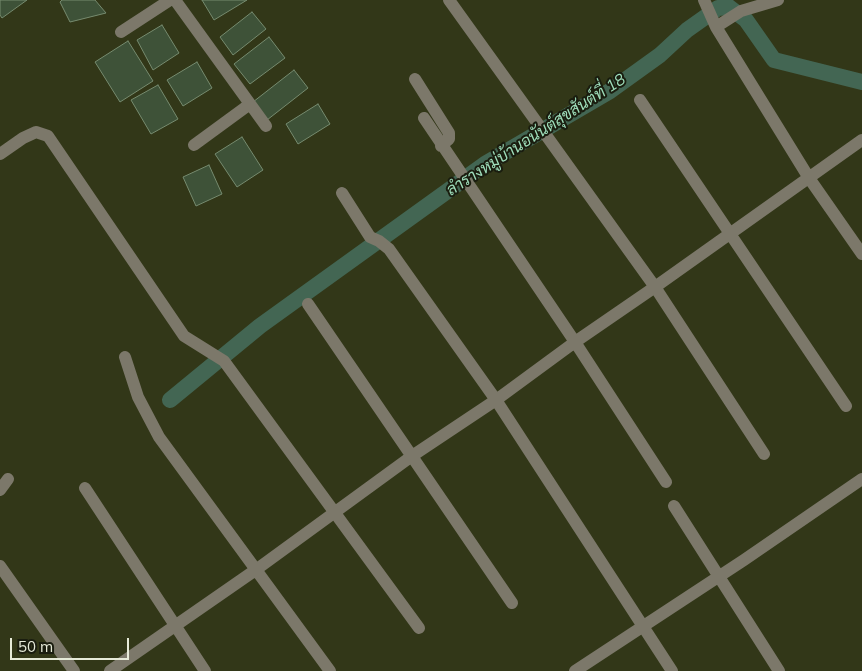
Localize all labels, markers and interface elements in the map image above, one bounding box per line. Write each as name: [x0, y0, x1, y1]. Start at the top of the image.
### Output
water label: ลำรางหมู่บ้านอนันต์สุขสันต์ที่ 18: [443, 70, 629, 200]
scale bar: [12, 628, 131, 660]
text: 50 m: [18, 637, 53, 656]

